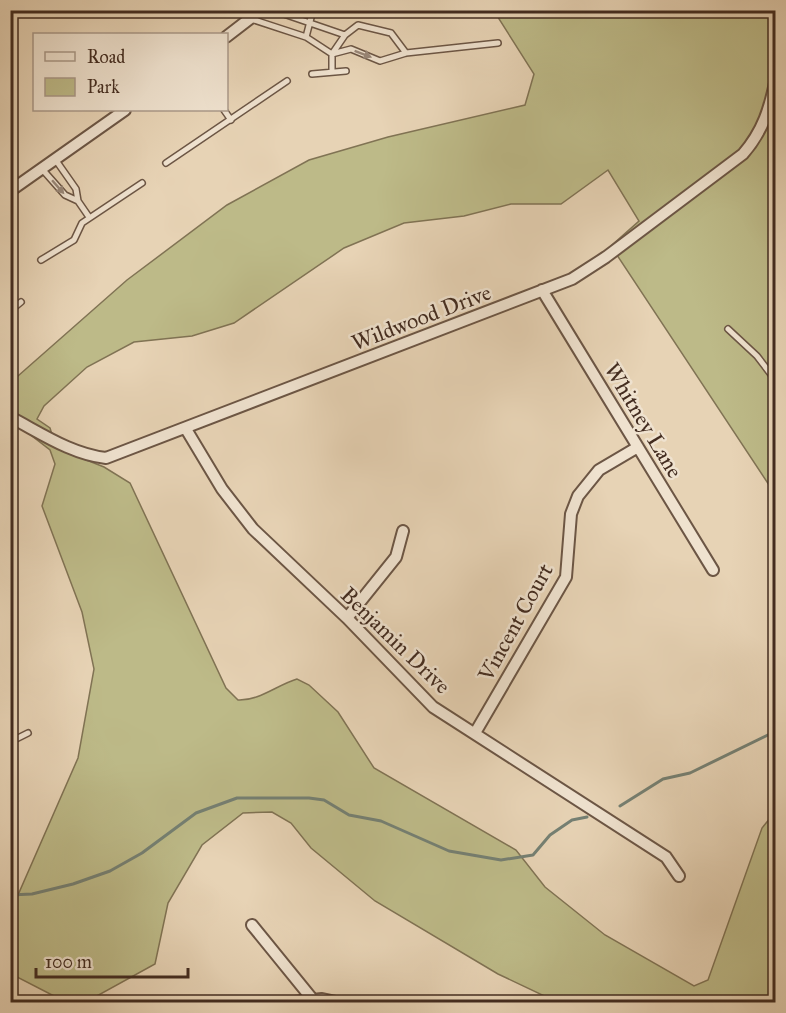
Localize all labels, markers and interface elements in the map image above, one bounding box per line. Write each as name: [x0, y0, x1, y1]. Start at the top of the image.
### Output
legend: [33, 33, 228, 111]
text: Road: [87, 46, 125, 68]
one-way arrow: [354, 50, 372, 59]
text: Park: [87, 76, 120, 98]
one-way arrow: [51, 179, 64, 194]
street label: Wildwood Drive: [348, 278, 495, 356]
street label: Whitney Lane: [599, 358, 689, 483]
street label: Vincent Court: [472, 559, 559, 687]
street label: Benjamin Drive: [335, 581, 456, 700]
scale bar: [36, 941, 188, 979]
text: 100 m: [45, 951, 92, 973]

